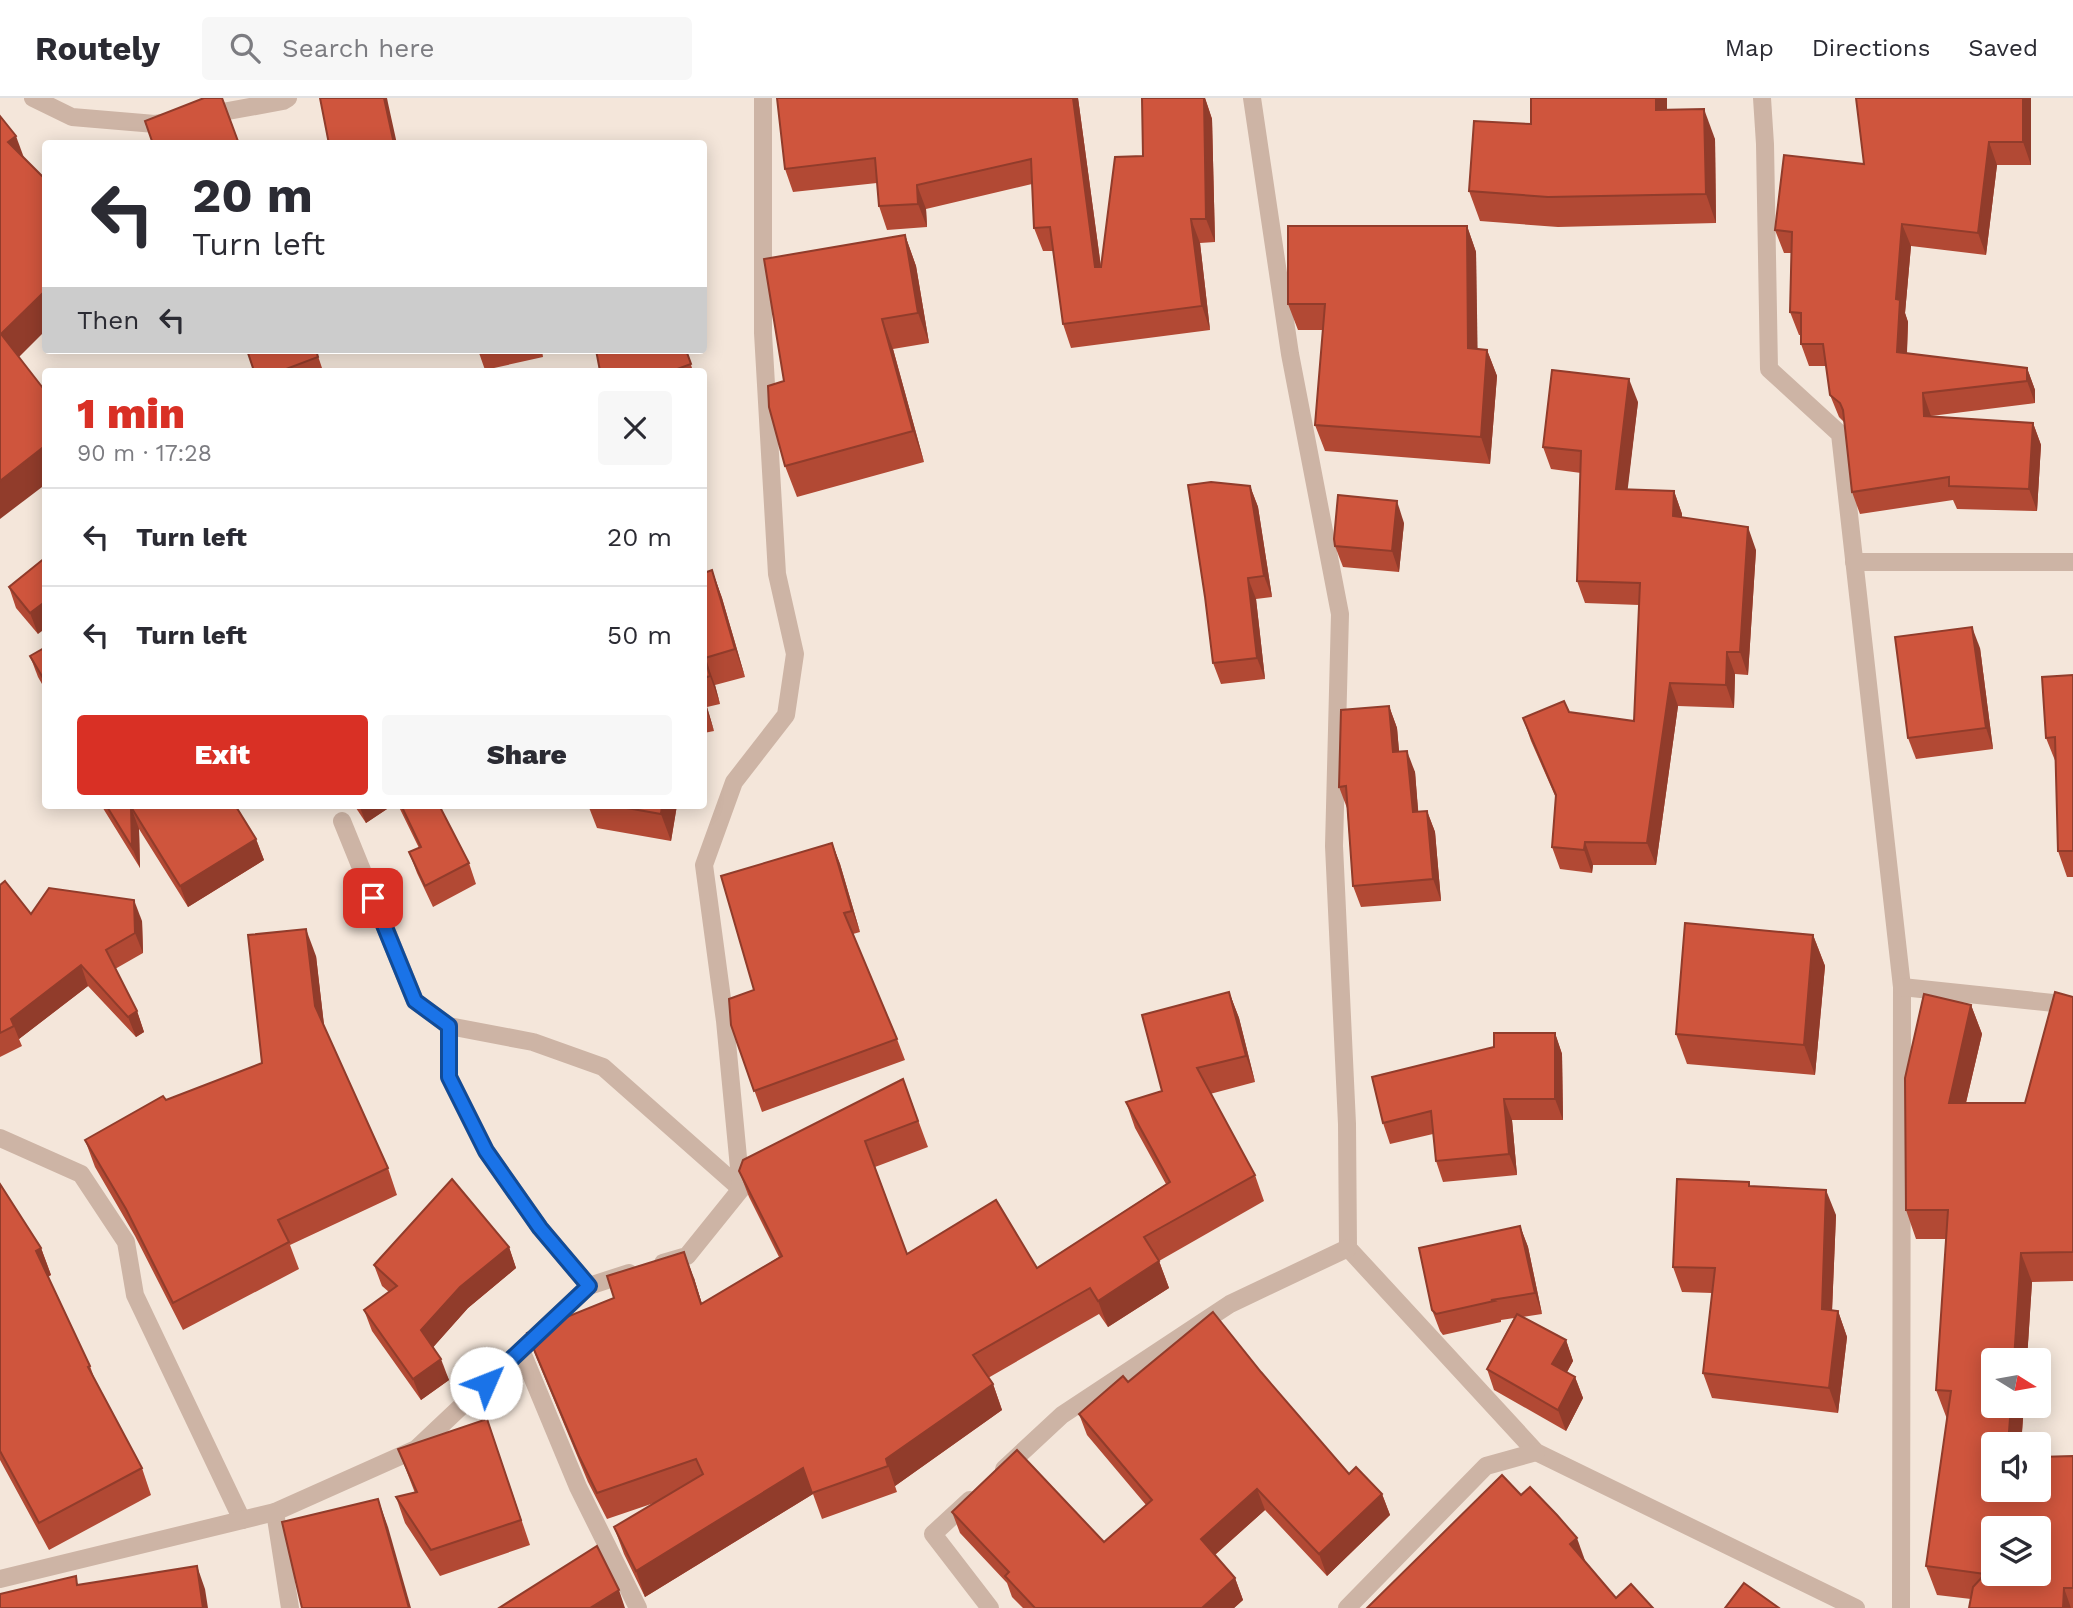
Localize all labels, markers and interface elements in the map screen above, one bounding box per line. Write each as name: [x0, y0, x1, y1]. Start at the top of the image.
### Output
search box: [202, 17, 692, 80]
text: Routely: [35, 29, 160, 68]
icon: search: [226, 29, 264, 67]
text: Search here: [282, 33, 434, 63]
text: Map: [1725, 34, 1774, 62]
text: Directions: [1812, 34, 1930, 62]
text: Saved: [1968, 34, 2038, 62]
text: 20 m: [192, 166, 313, 224]
icon: left: [77, 168, 168, 259]
text: Turn left: [192, 225, 325, 263]
icon: left: [153, 301, 191, 339]
text: Then: [77, 305, 139, 335]
text: 1 min: [77, 389, 185, 438]
button: close: [598, 391, 672, 465]
text: 90 m · 17:28: [77, 440, 212, 467]
icon: left: [77, 518, 115, 556]
text: Turn left: [136, 522, 247, 552]
text: 20 m: [607, 522, 672, 552]
icon: left: [77, 616, 115, 654]
text: Turn left: [136, 620, 247, 650]
text: 50 m: [607, 620, 672, 650]
button: Exit: [77, 715, 368, 795]
button: Share: [382, 715, 672, 795]
pin: [343, 868, 403, 928]
icon: arrive: [354, 879, 392, 917]
position arrow: [449, 1346, 523, 1420]
north arrow: [1981, 1348, 2051, 1418]
map controls: [1981, 1348, 2051, 1586]
button: sound: [1981, 1432, 2051, 1502]
button: layers: [1981, 1516, 2051, 1586]

